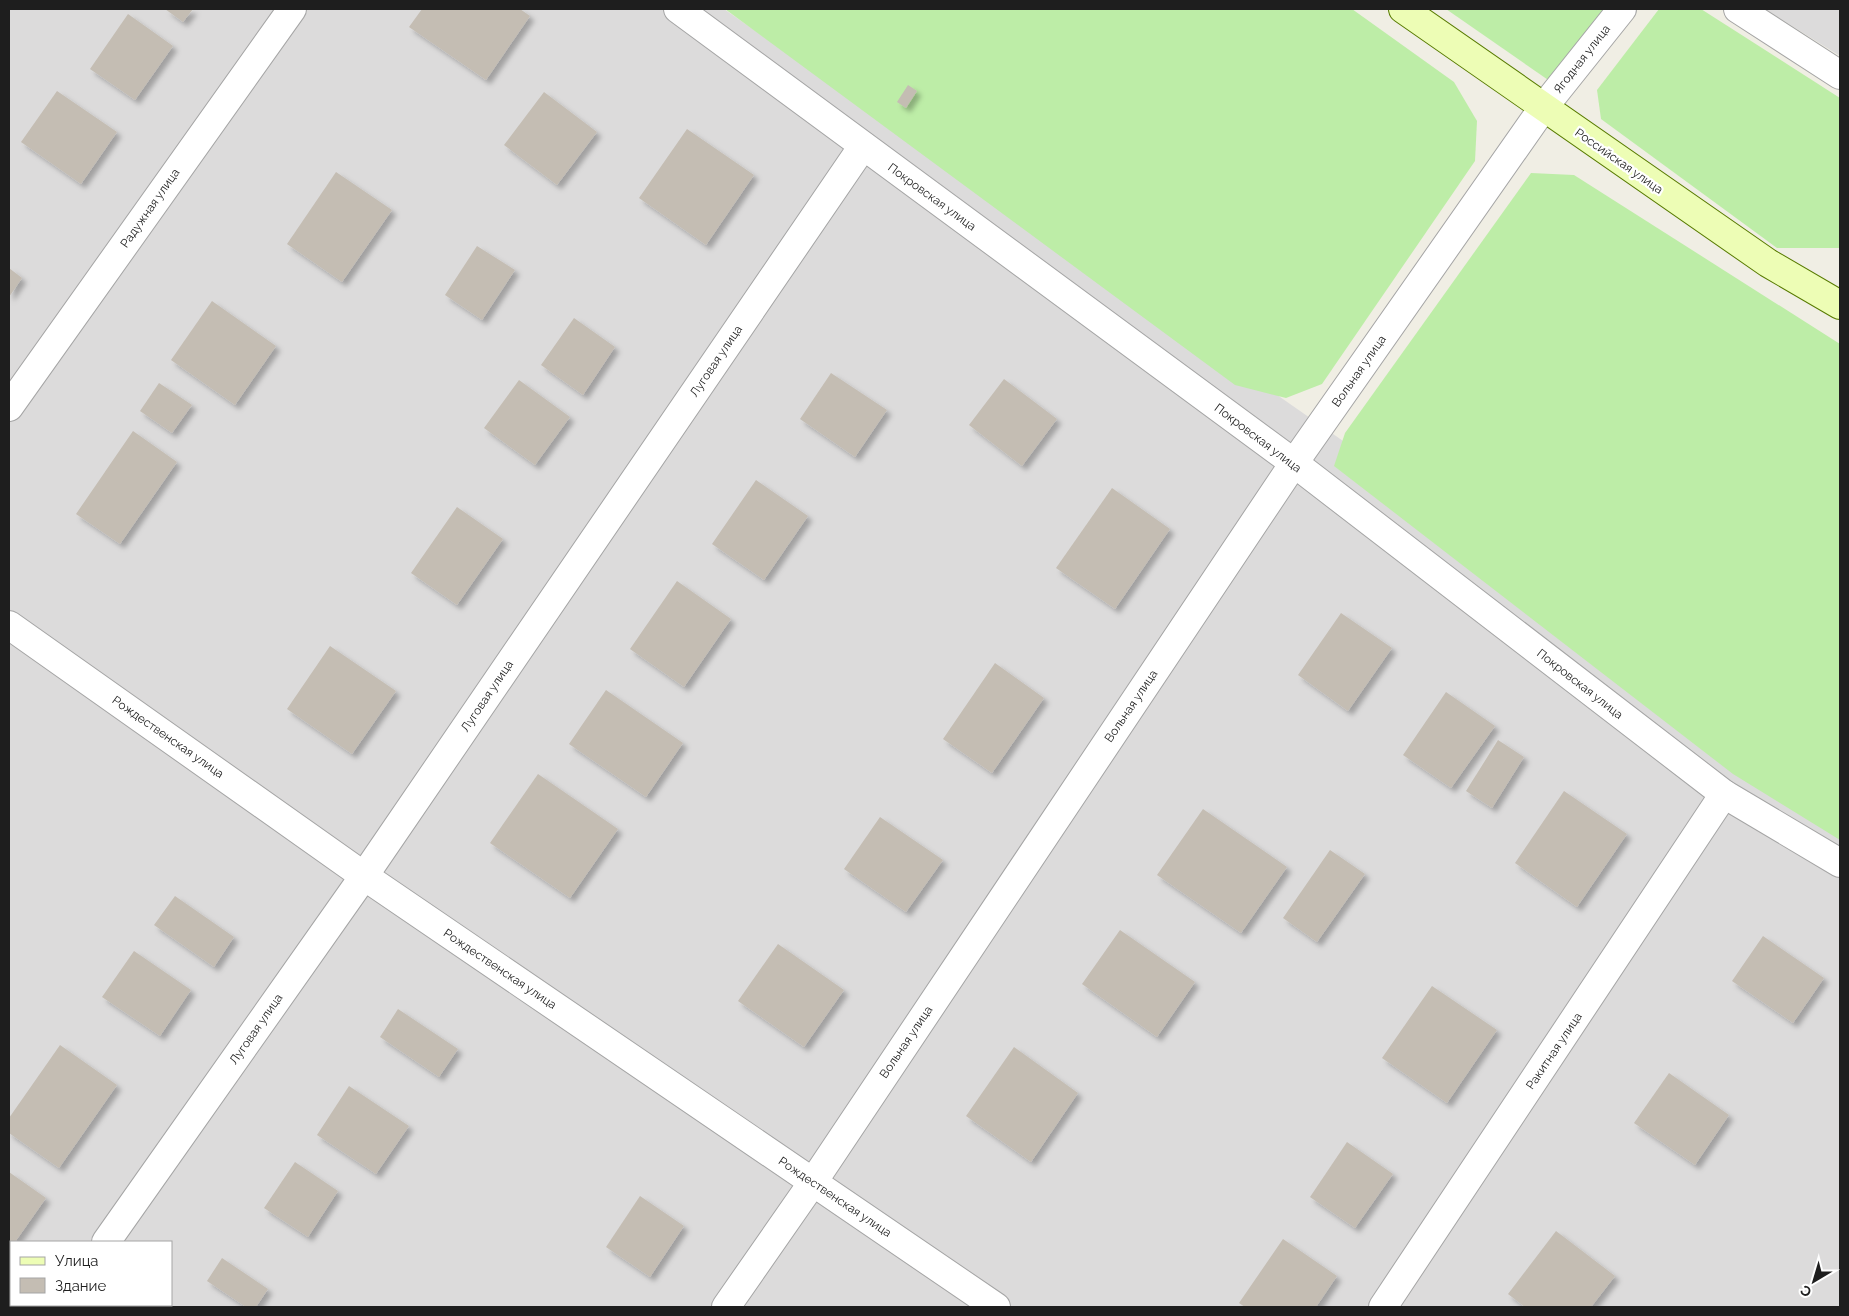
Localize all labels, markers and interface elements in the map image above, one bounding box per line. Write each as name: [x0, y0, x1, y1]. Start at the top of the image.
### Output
street label: Ягодная улица: [1551, 22, 1613, 96]
street label: Российская улица: [1572, 125, 1666, 197]
street label: Покровская улица: [885, 160, 979, 234]
street label: Радужная улица: [118, 166, 182, 250]
street label: Луговая улица: [687, 323, 745, 399]
street label: Вольная улица: [1329, 332, 1389, 410]
street label: Покровская улица: [1212, 401, 1304, 475]
street label: Покровская улица: [1534, 646, 1626, 722]
street label: Луговая улица: [458, 658, 516, 734]
street label: Вольная улица: [1102, 667, 1160, 745]
street label: Рождественская улица: [109, 693, 227, 781]
street label: Рождественская улица: [441, 926, 559, 1012]
street label: Луговая улица: [226, 991, 286, 1067]
street label: Вольная улица: [877, 1003, 935, 1081]
street label: Ракитная улица: [1523, 1010, 1585, 1092]
street label: Рождественская улица: [776, 1154, 894, 1240]
legend: [10, 1241, 172, 1306]
text: Улица: [55, 1252, 99, 1270]
north arrow: [1789, 1256, 1839, 1306]
text: Здание: [55, 1277, 107, 1295]
text: С: [1797, 1282, 1815, 1301]

